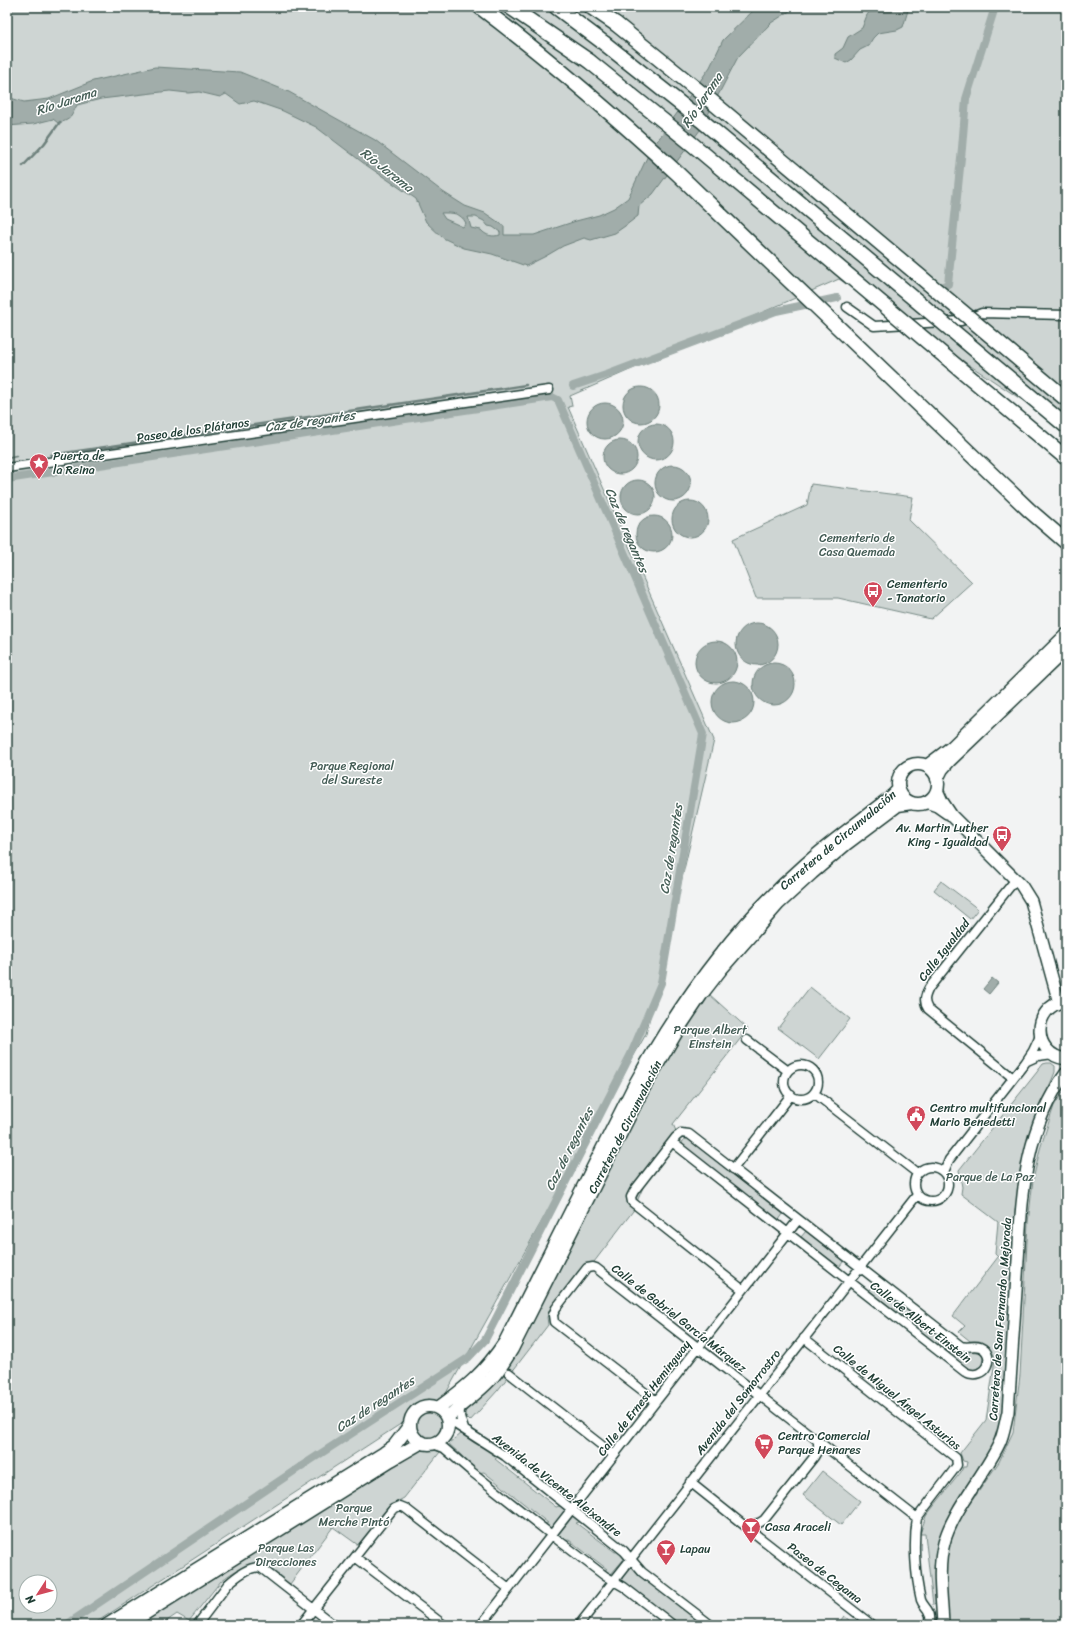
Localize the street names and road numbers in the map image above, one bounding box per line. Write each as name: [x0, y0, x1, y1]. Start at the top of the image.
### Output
street label: Paseo de los Plátanos: [135, 411, 251, 449]
street label: Carretera de Circunvalación: [774, 784, 902, 896]
street label: Calle Igualdad: [912, 913, 976, 986]
street label: Carretera de Circunvalación: [582, 1056, 668, 1198]
street label: Carretera de San Fernando a Mejorada: [982, 1216, 1018, 1421]
street label: Calle de Gabriel García Márquez: [606, 1258, 752, 1378]
street label: Calle de Albert Einstein: [865, 1275, 977, 1369]
street label: Calle de Ernest Hemingway: [591, 1334, 697, 1461]
street label: Calle de Miguel Ángel Asturias: [828, 1338, 966, 1456]
street label: Avenida del Somorrostro: [689, 1344, 787, 1461]
street label: Avenida de Vicente Aleixandre: [486, 1427, 627, 1543]
street label: Paseo de Cegama: [783, 1536, 867, 1610]

